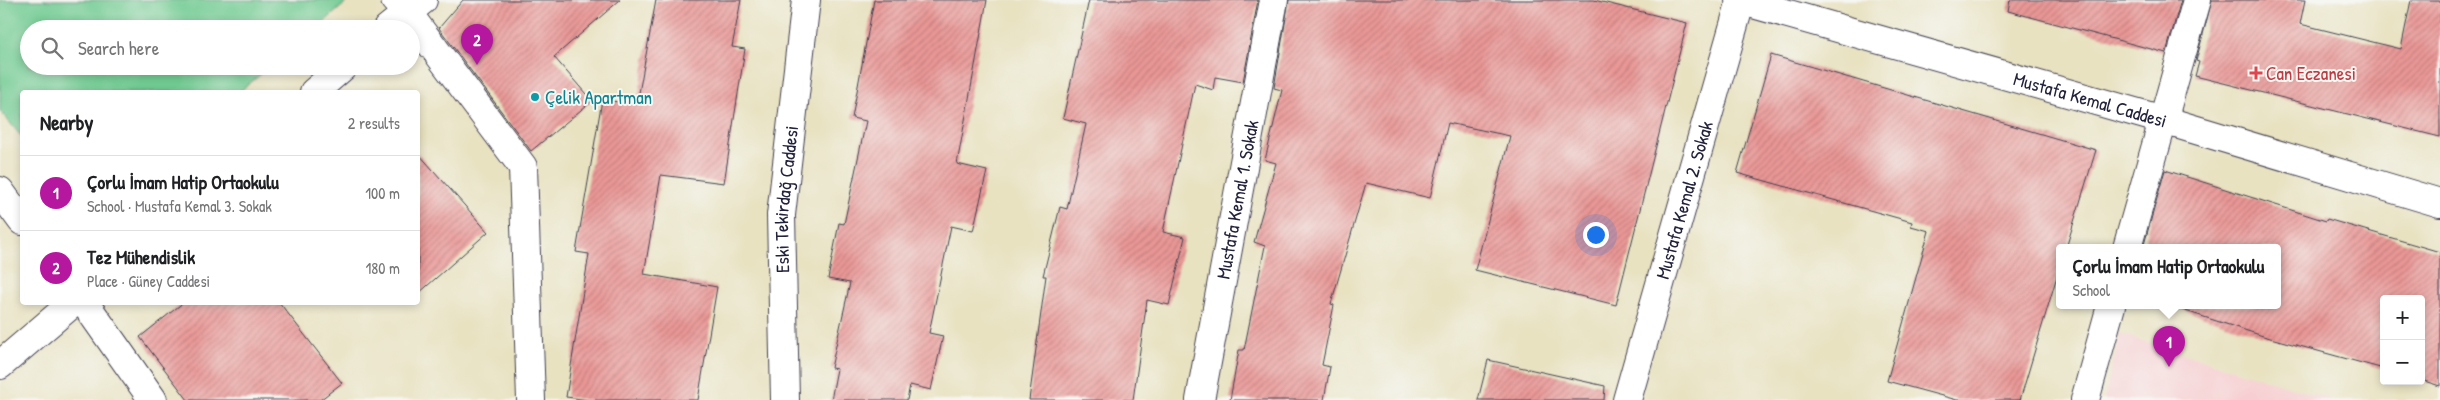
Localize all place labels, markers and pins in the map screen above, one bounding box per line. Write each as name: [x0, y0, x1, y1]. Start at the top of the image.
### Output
pin: 2: [461, 24, 493, 65]
place label: Can Eczanesi: [2266, 60, 2356, 86]
marker: Can Eczanesi: [2250, 67, 2262, 79]
place label: Çelik Apartman: [545, 84, 652, 110]
marker: Çelik Apartman: [529, 91, 541, 103]
pin: 1: [2153, 326, 2185, 367]

